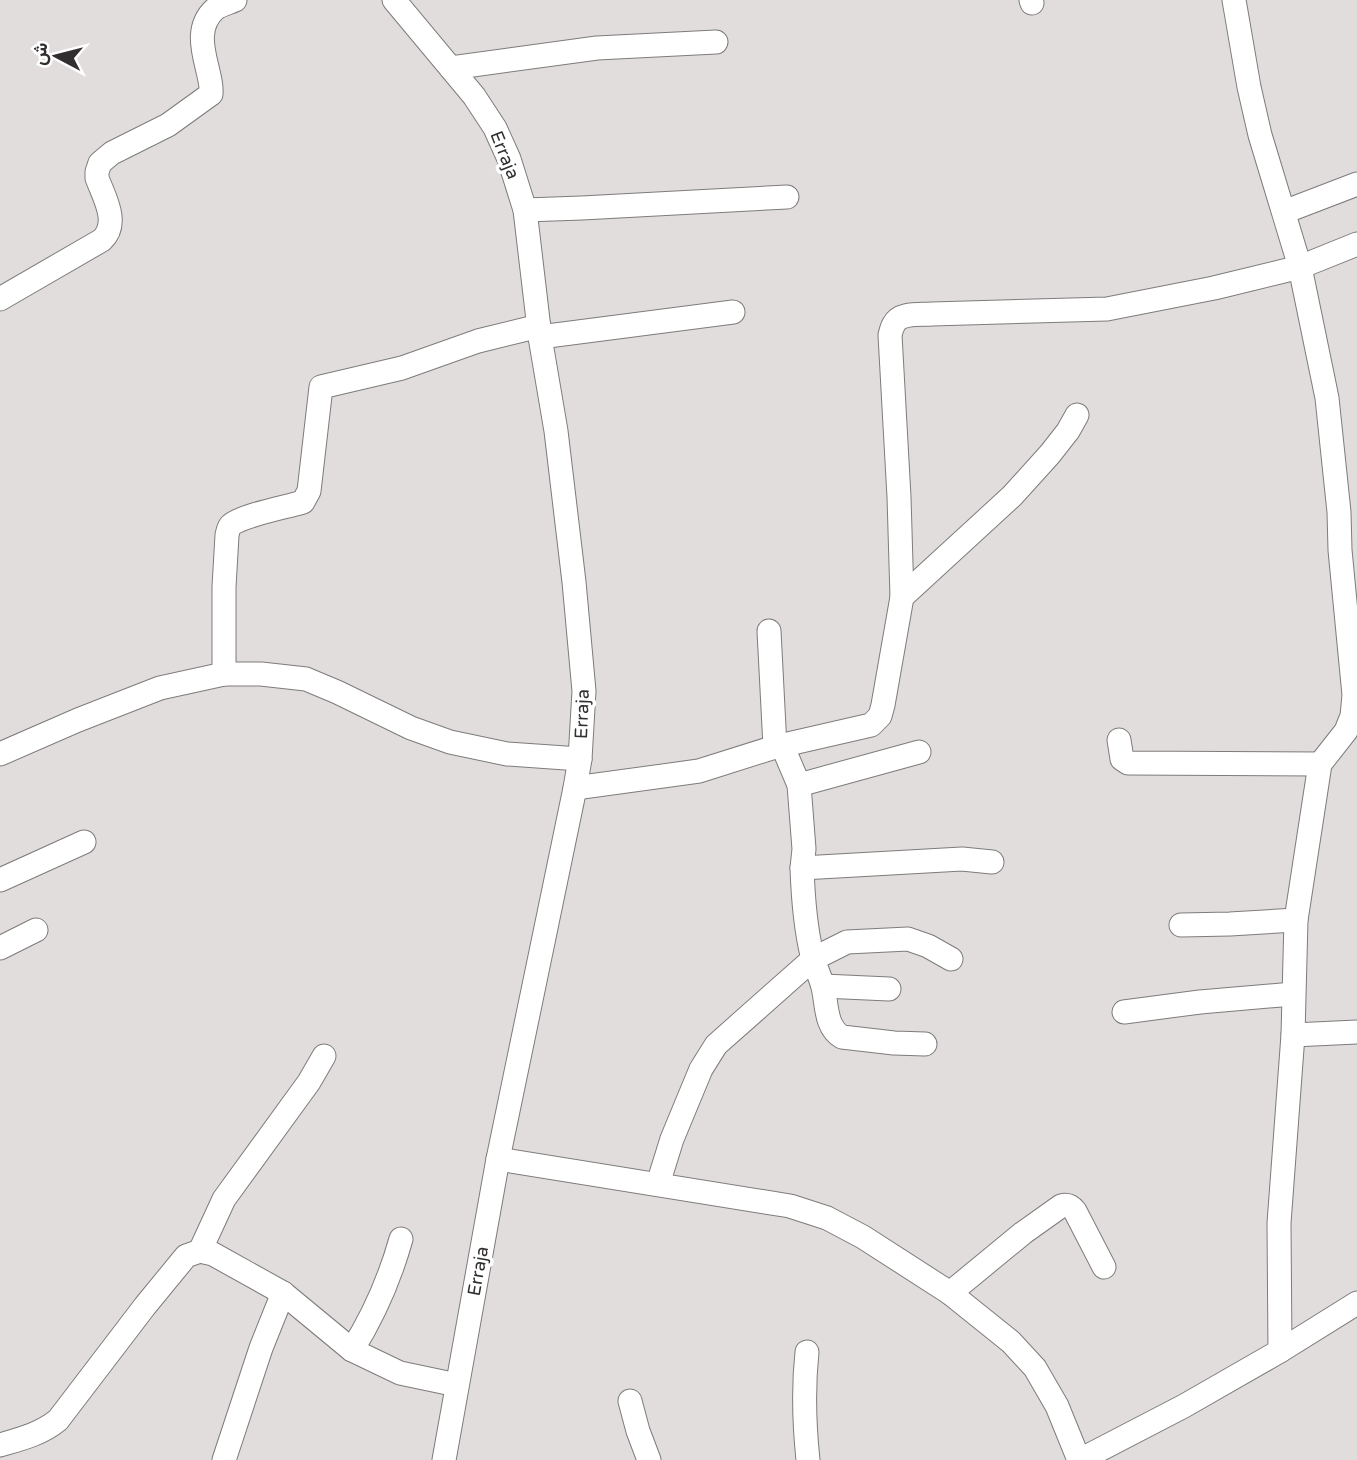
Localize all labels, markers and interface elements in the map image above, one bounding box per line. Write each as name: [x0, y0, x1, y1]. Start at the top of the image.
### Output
north arrow: [21, 21, 91, 91]
text: ش: [28, 41, 52, 67]
street label: Erraja: [485, 128, 525, 182]
street label: Erraja: [570, 689, 594, 739]
street label: Erraja: [463, 1244, 493, 1298]

